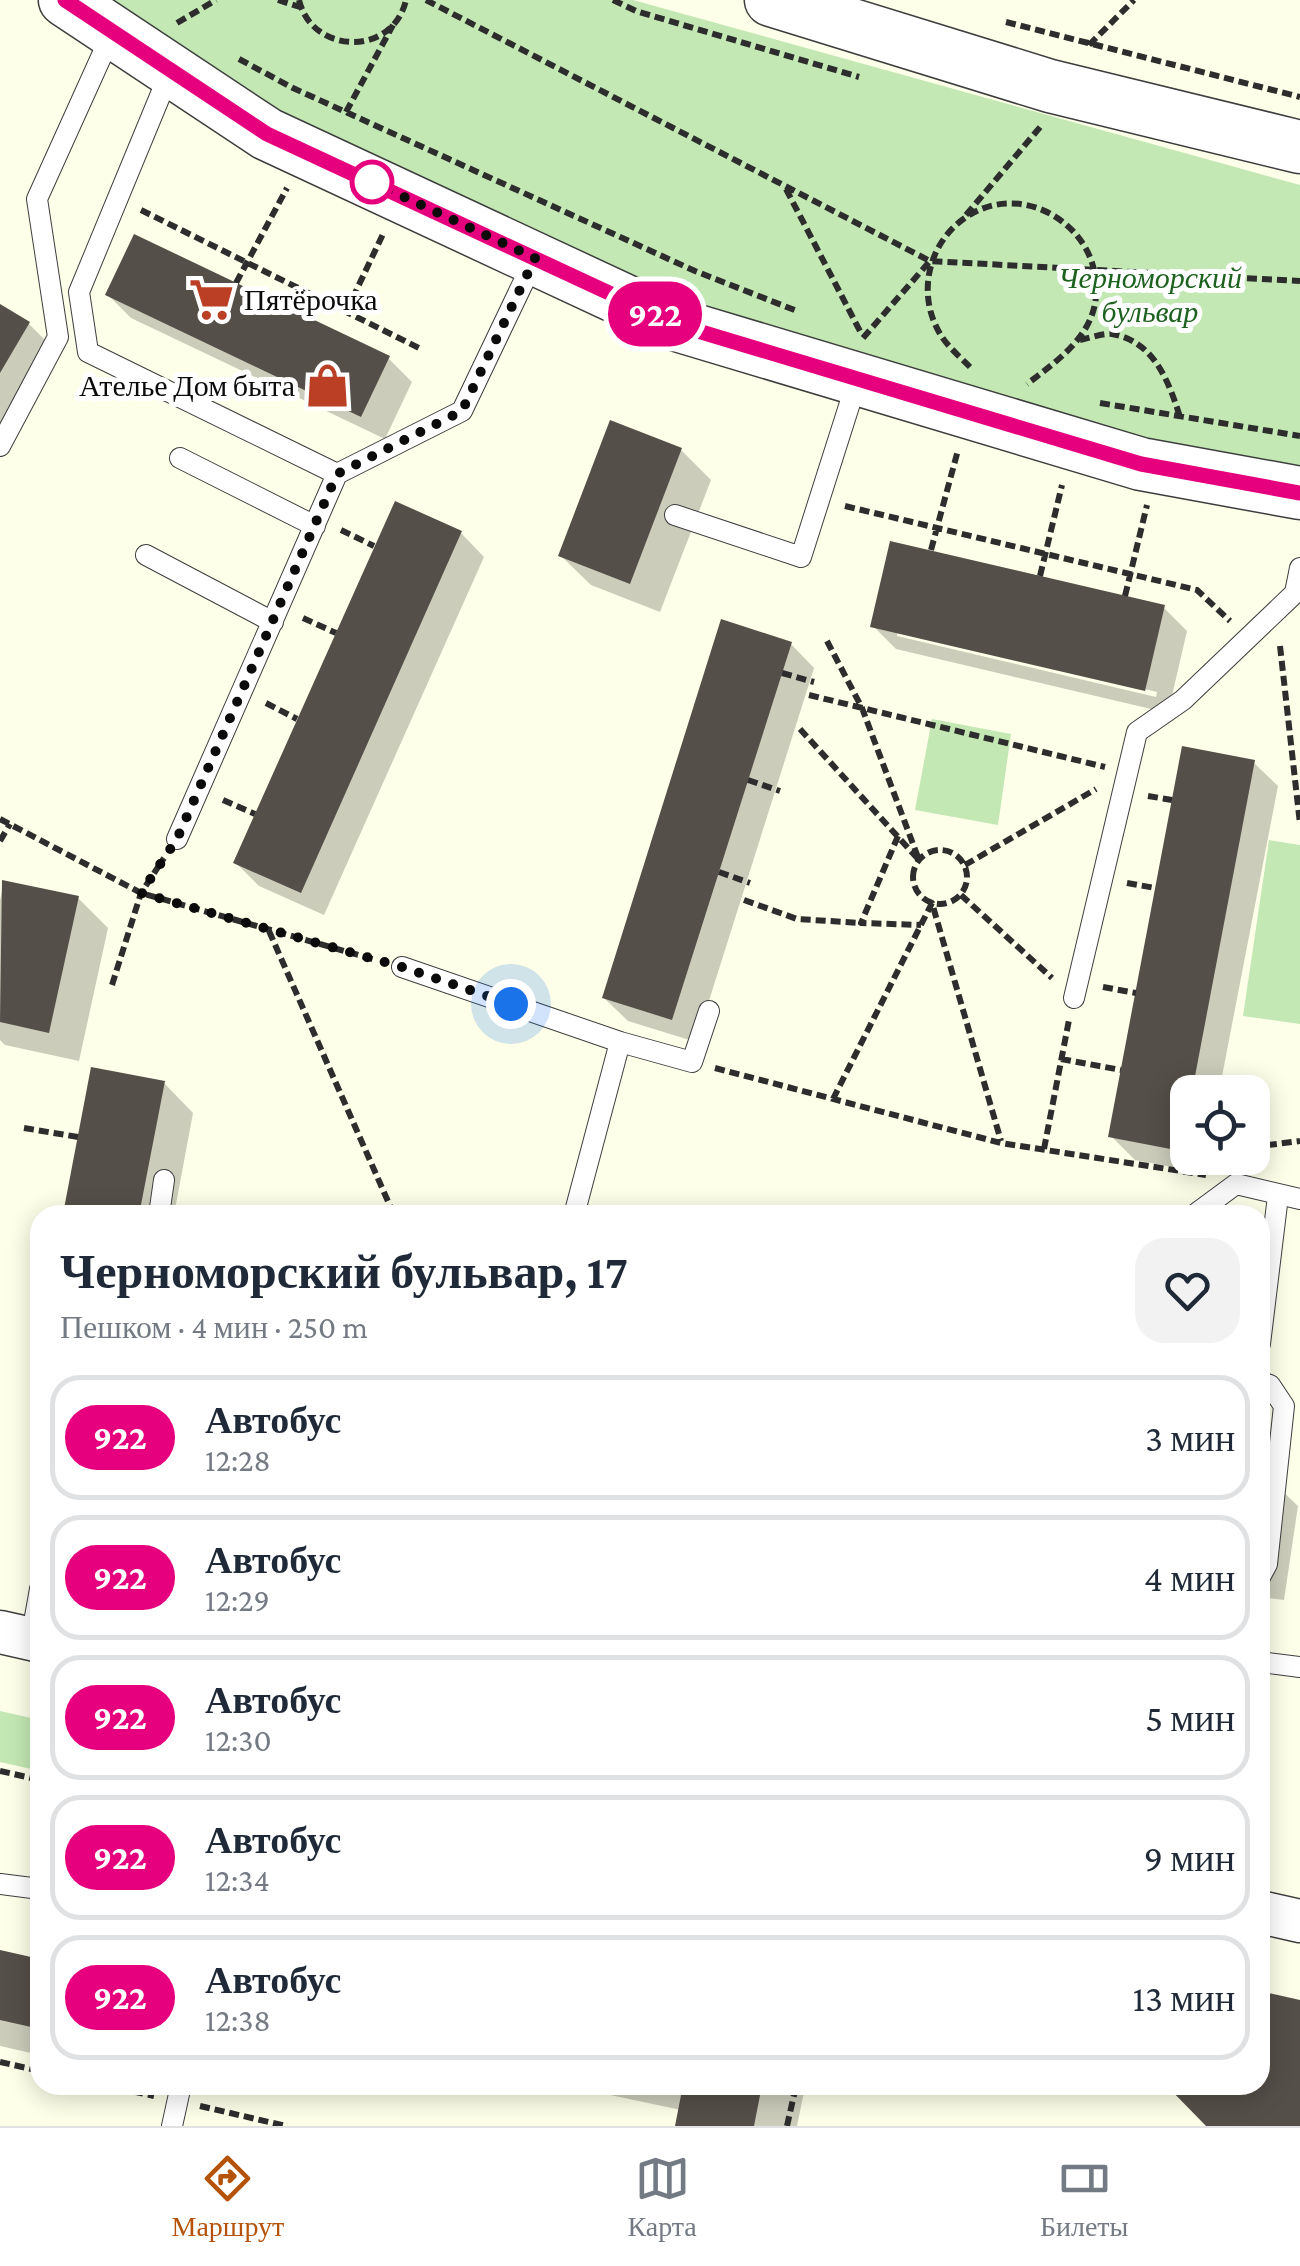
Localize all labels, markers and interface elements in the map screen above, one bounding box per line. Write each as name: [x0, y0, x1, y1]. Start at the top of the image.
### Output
unlabelled marker: [351, 161, 393, 203]
park label: Черноморский бульвар: [1058, 261, 1242, 328]
supermarket icon: Пятёрочка: [187, 275, 235, 323]
line badge: 922: [598, 282, 712, 346]
place label: Пятёрочка: [244, 283, 378, 316]
text: 922: [628, 295, 682, 334]
shop icon: Ателье Дом быта: [304, 361, 352, 409]
place label: Ателье Дом быта: [79, 369, 295, 402]
your location: [486, 979, 536, 1029]
map controls: [1170, 1075, 1270, 1175]
button: locate: [1170, 1075, 1270, 1175]
button: heart: [1135, 1238, 1240, 1343]
text: Черноморский бульвар, 17: [60, 1245, 628, 1298]
text: Пешком · 4 мин · 250 m: [60, 1309, 368, 1345]
text: Автобус: [205, 1399, 341, 1441]
text: 3 мин: [1145, 1417, 1235, 1459]
text: 922: [93, 1418, 147, 1457]
text: 12:28: [205, 1442, 271, 1478]
text: Автобус: [205, 1539, 341, 1581]
text: 4 мин: [1144, 1557, 1235, 1599]
text: 922: [93, 1558, 147, 1597]
text: 12:29: [205, 1582, 270, 1618]
text: Автобус: [205, 1679, 341, 1721]
text: 5 мин: [1145, 1697, 1235, 1739]
text: 922: [93, 1698, 147, 1737]
text: 12:30: [205, 1722, 271, 1758]
text: Автобус: [205, 1819, 341, 1861]
text: 9 мин: [1144, 1837, 1235, 1879]
text: 922: [93, 1838, 147, 1877]
text: 12:34: [205, 1862, 270, 1898]
text: Автобус: [205, 1959, 341, 2001]
text: 13 мин: [1133, 1977, 1235, 2019]
text: 922: [93, 1978, 147, 2017]
text: 12:38: [205, 2002, 271, 2038]
tab: Маршрут: [172, 2151, 284, 2243]
tab: Карта: [627, 2151, 697, 2243]
tab: Билеты: [1040, 2151, 1128, 2243]

